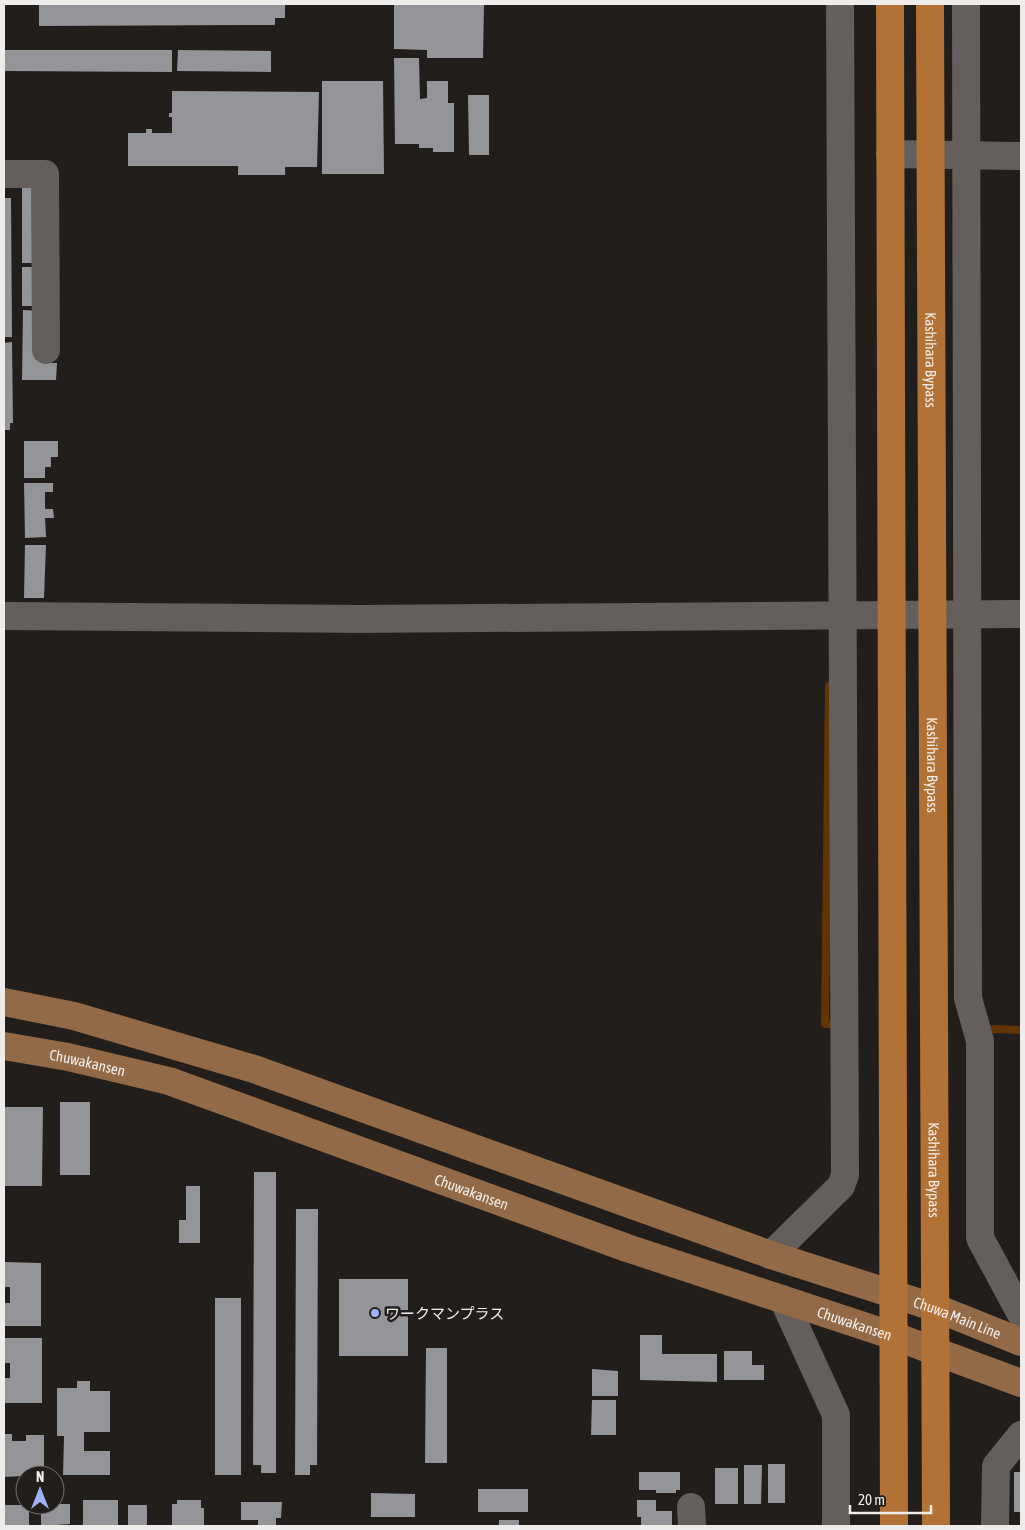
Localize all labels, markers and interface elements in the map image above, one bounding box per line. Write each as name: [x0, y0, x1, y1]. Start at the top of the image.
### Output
street label: Kashihara Bypass: [923, 312, 940, 408]
street label: Kashihara Bypass: [924, 717, 942, 813]
street label: Chuwakansen: [48, 1045, 127, 1079]
street label: Kashihara Bypass: [926, 1122, 943, 1218]
street label: Chuwakansen: [432, 1170, 511, 1213]
street label: Chuwa Main Line: [912, 1293, 1004, 1342]
street label: Chuwakansen: [815, 1303, 894, 1343]
place label: ワークマンプラス: [385, 1305, 504, 1322]
marker: ワークマンプラス: [369, 1307, 381, 1319]
north arrow: [15, 1465, 65, 1515]
text: N: [36, 1469, 44, 1485]
scale bar: [850, 1482, 931, 1514]
text: 20 m: [858, 1491, 885, 1508]

